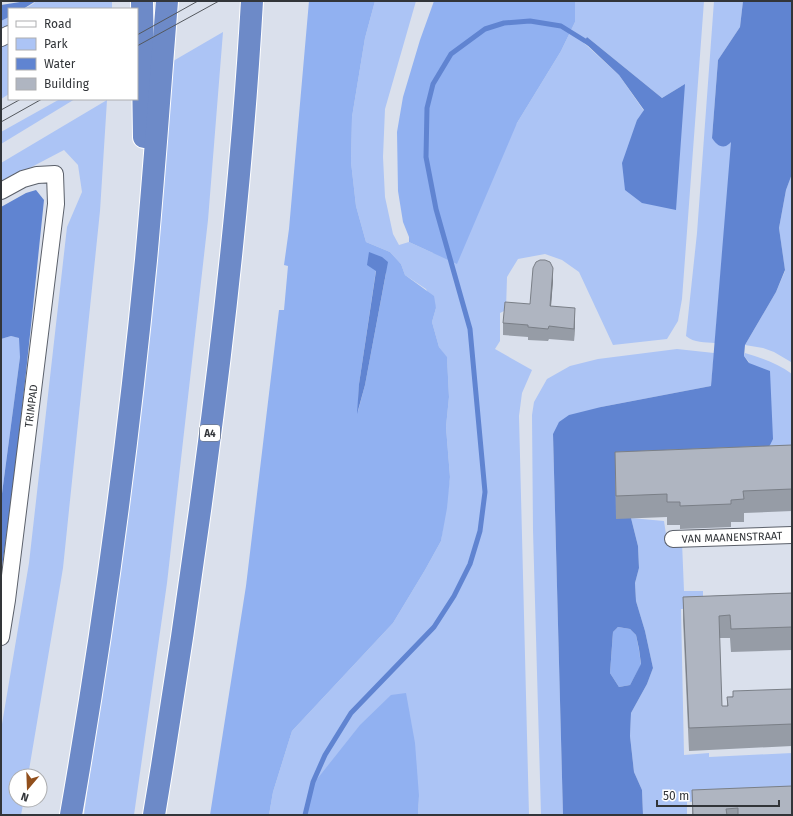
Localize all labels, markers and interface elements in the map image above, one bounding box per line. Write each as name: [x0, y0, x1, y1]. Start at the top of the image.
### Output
legend: [8, 8, 138, 100]
text: Road: [44, 17, 72, 31]
text: Park: [44, 37, 68, 51]
text: Water: [44, 57, 76, 71]
text: Building: [44, 77, 90, 91]
street label: TRIMPAD: [22, 384, 41, 428]
road number: A4: [200, 425, 220, 441]
street label: VAN MAANENSTRAAT: [681, 529, 783, 546]
north arrow: [8, 768, 48, 808]
scale bar: [657, 782, 779, 808]
text: 50 m: [663, 789, 689, 803]
text: N: [19, 790, 30, 804]

